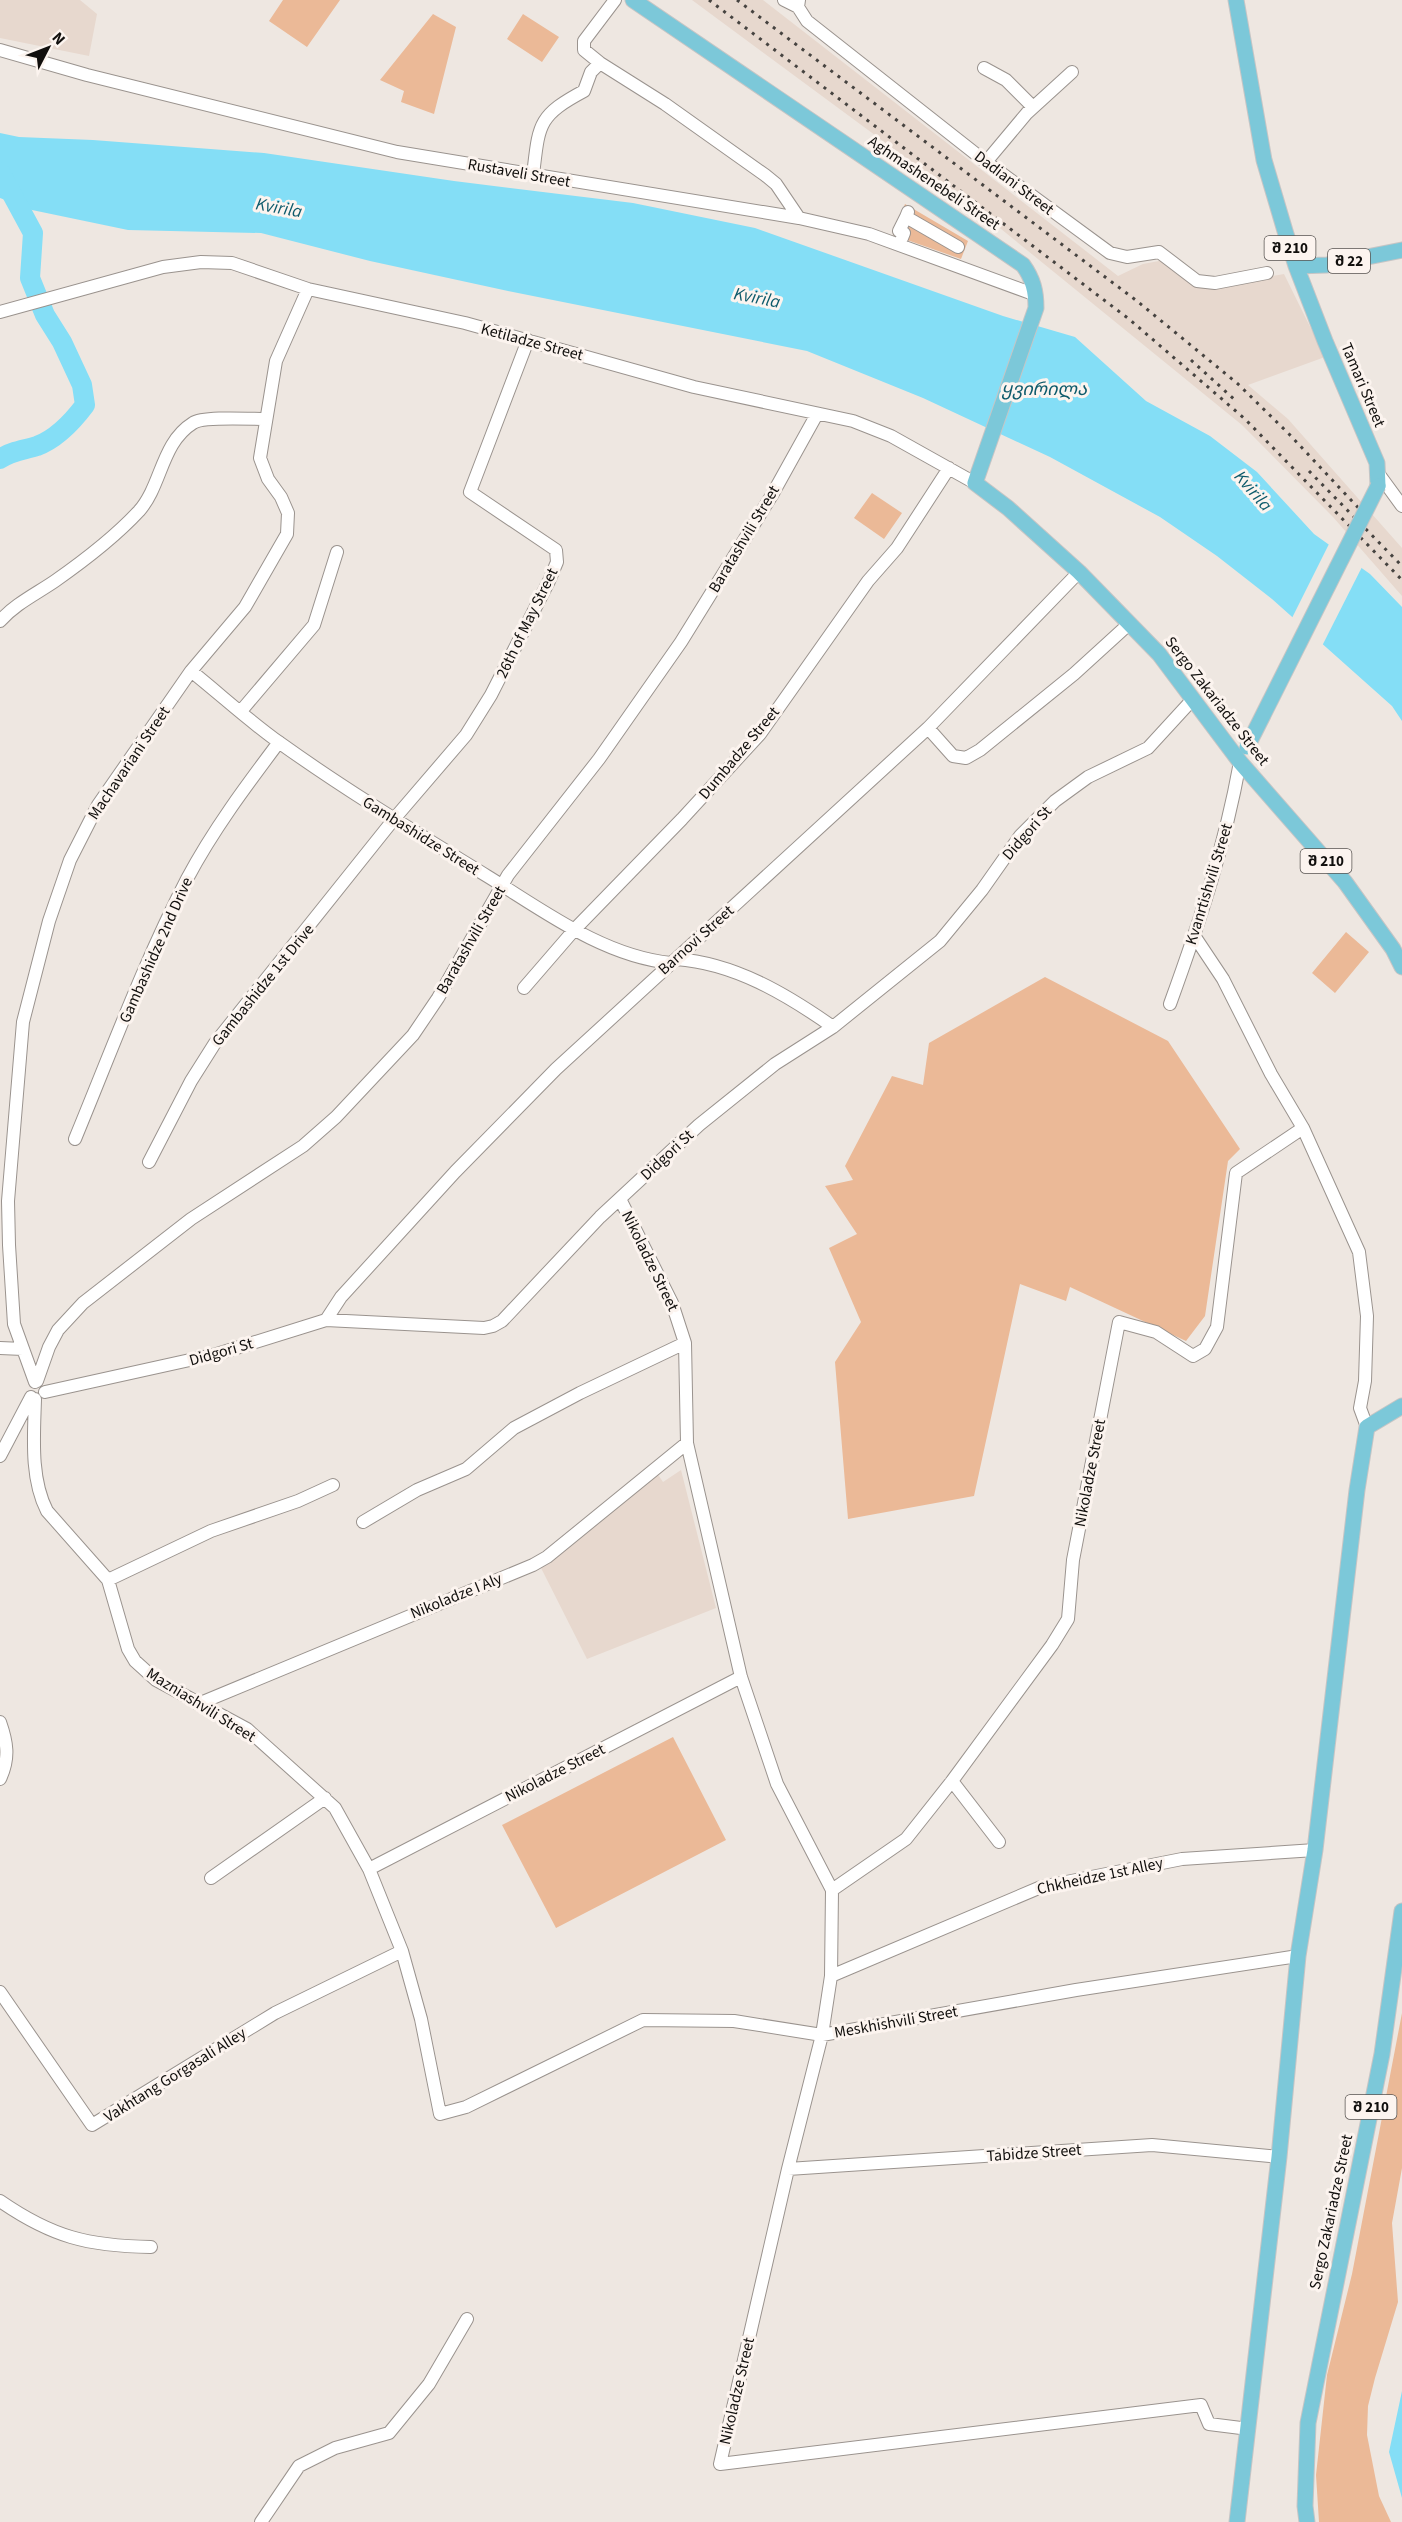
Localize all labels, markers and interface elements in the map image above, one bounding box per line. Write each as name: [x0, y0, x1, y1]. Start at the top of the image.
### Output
north arrow: [18, 18, 78, 78]
text: N: [47, 27, 70, 50]
street label: Aghmashenebeli Street: [864, 131, 1005, 236]
street label: Dadiani Street: [970, 146, 1059, 221]
street label: Rustaveli Street: [466, 153, 573, 193]
water label: Kvirila: [254, 192, 305, 224]
road number: შ 210: [1264, 236, 1316, 260]
road number: შ 22: [1328, 249, 1370, 273]
water label: Kvirila: [732, 281, 783, 315]
street label: Ketiladze Street: [478, 318, 586, 366]
street label: Tamari Street: [1335, 339, 1391, 431]
water label: ყვირილა: [1001, 377, 1087, 402]
water label: Kvirila: [1228, 465, 1278, 517]
street label: Baratashvili Street: [703, 481, 785, 597]
street label: 26th of May Street: [491, 564, 563, 682]
street label: Sergo Zakariadze Street: [1160, 632, 1275, 771]
street label: Machavariani Street: [83, 701, 175, 824]
street label: Dumbadze Street: [694, 701, 785, 804]
street label: Gambashidze Street: [358, 791, 484, 881]
street label: Didgori St: [997, 801, 1057, 865]
street label: Kvanrtishvili Street: [1180, 820, 1238, 947]
road number: შ 210: [1300, 849, 1352, 873]
street label: Gambashidze 2nd Drive: [114, 874, 198, 1026]
street label: Baratashvili Street: [431, 881, 511, 998]
street label: Barnovi Street: [653, 900, 739, 980]
street label: Gambashidze 1st Drive: [207, 919, 319, 1051]
street label: Didgori St: [636, 1124, 699, 1185]
street label: Nikoladze Street: [616, 1207, 684, 1316]
street label: Didgori St: [187, 1332, 256, 1372]
street label: Nikoladze Street: [1069, 1417, 1111, 1529]
street label: Nikoladze I Aly: [407, 1567, 506, 1624]
street label: Mazniashvili Street: [142, 1662, 260, 1748]
street label: Nikoladze Street: [501, 1738, 609, 1808]
street label: Chkheidze 1st Alley: [1035, 1852, 1166, 1900]
street label: Meskhishvili Street: [833, 2000, 960, 2044]
street label: Vakhtang Gorgasali Alley: [100, 2022, 251, 2128]
road number: შ 210: [1346, 2095, 1396, 2119]
street label: Sergo Zakariadze Street: [1304, 2132, 1358, 2292]
street label: Tabidze Street: [986, 2139, 1083, 2167]
street label: Nikoladze Street: [714, 2335, 760, 2447]

